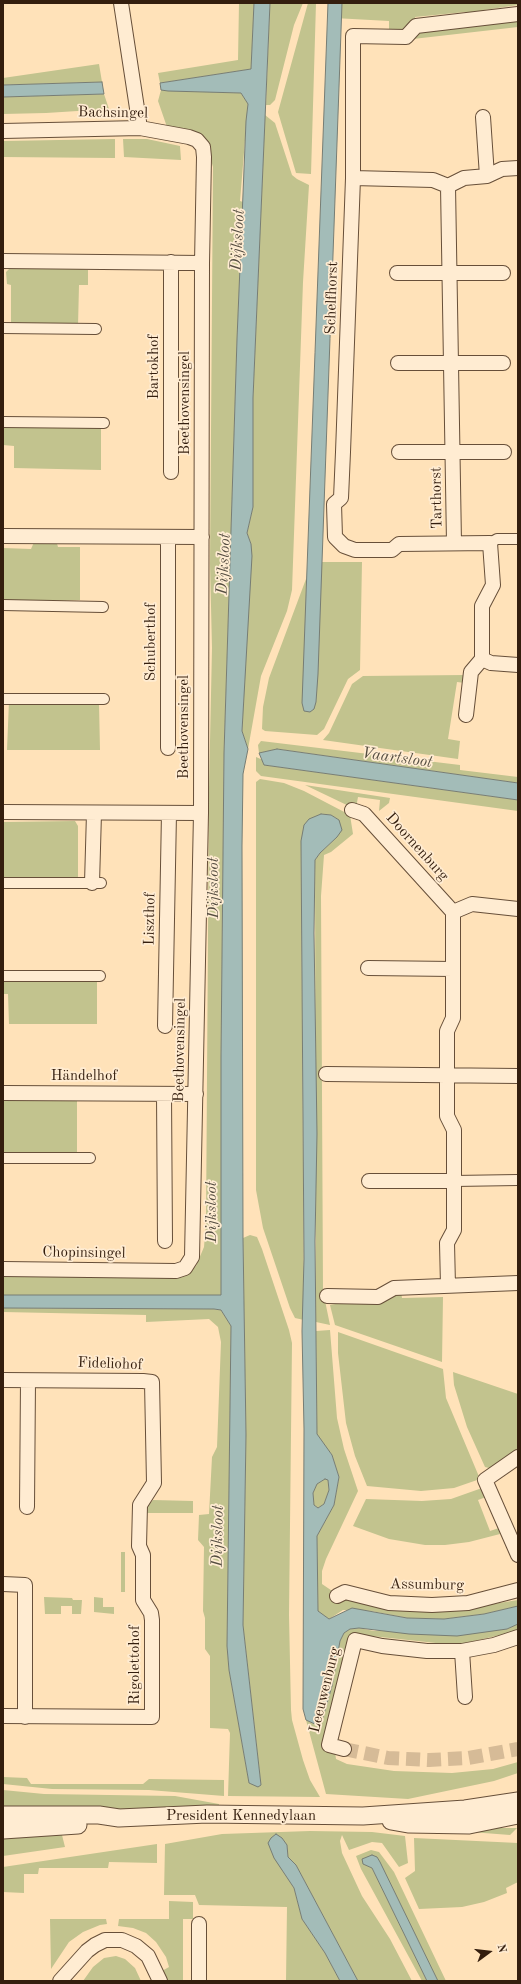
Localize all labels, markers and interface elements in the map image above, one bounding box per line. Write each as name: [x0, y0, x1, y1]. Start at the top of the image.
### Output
street label: Bachsingel: [78, 103, 148, 123]
water label: Dijksloot: [227, 209, 249, 271]
street label: Schelfhorst: [322, 261, 342, 335]
street label: Bartokhof: [145, 335, 163, 399]
street label: Beethovensingel: [176, 351, 194, 455]
street label: Tarthorst: [427, 467, 447, 529]
water label: Dijksloot: [213, 533, 235, 595]
street label: Schuberthof: [142, 603, 160, 681]
street label: Beethovensingel: [175, 675, 193, 779]
water label: Vaartsloot: [360, 744, 434, 772]
street label: Doornenburg: [382, 809, 452, 885]
water label: Dijksloot: [204, 857, 224, 919]
street label: Liszthof: [141, 892, 159, 946]
street label: Beethovensingel: [170, 998, 190, 1102]
street label: Händelhof: [51, 1067, 117, 1085]
water label: Dijksloot: [202, 1181, 222, 1243]
street label: Chopinsingel: [42, 1243, 126, 1263]
street label: Fideliohof: [77, 1354, 143, 1374]
water label: Dijksloot: [208, 1505, 228, 1567]
street label: Assumburg: [390, 1575, 464, 1595]
street label: Rigolettohof: [126, 1625, 144, 1705]
street label: Leeuwenburg: [306, 1645, 344, 1735]
street label: President Kennedylaan: [166, 1807, 316, 1825]
north arrow: [469, 1932, 509, 1972]
text: N: [495, 1943, 507, 1954]

